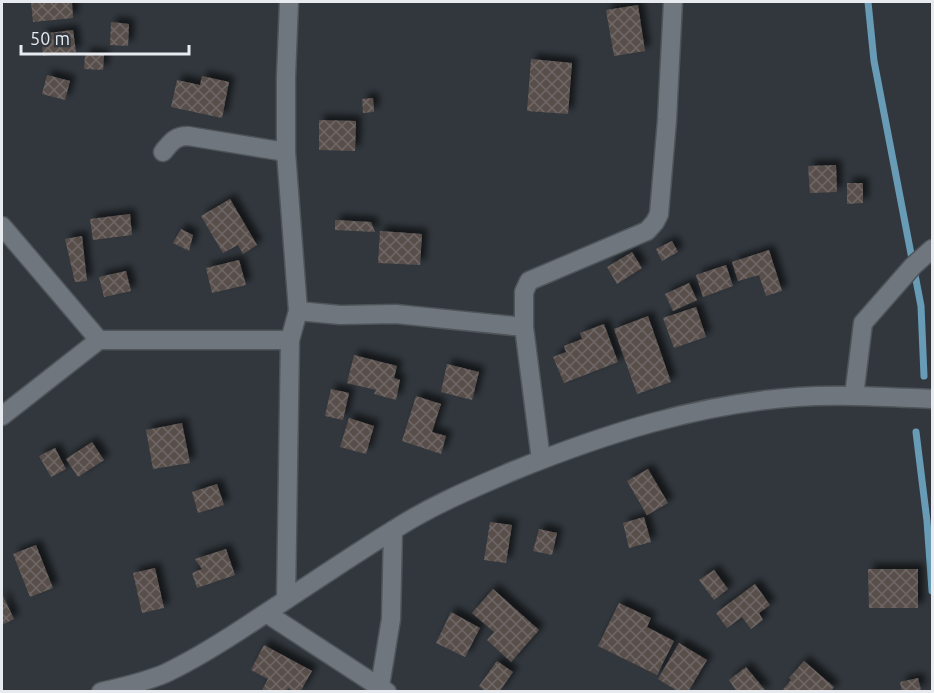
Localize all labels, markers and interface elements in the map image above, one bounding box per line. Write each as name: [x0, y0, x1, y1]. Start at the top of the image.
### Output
scale bar: [21, 18, 189, 56]
text: 50 m: [30, 28, 70, 48]

